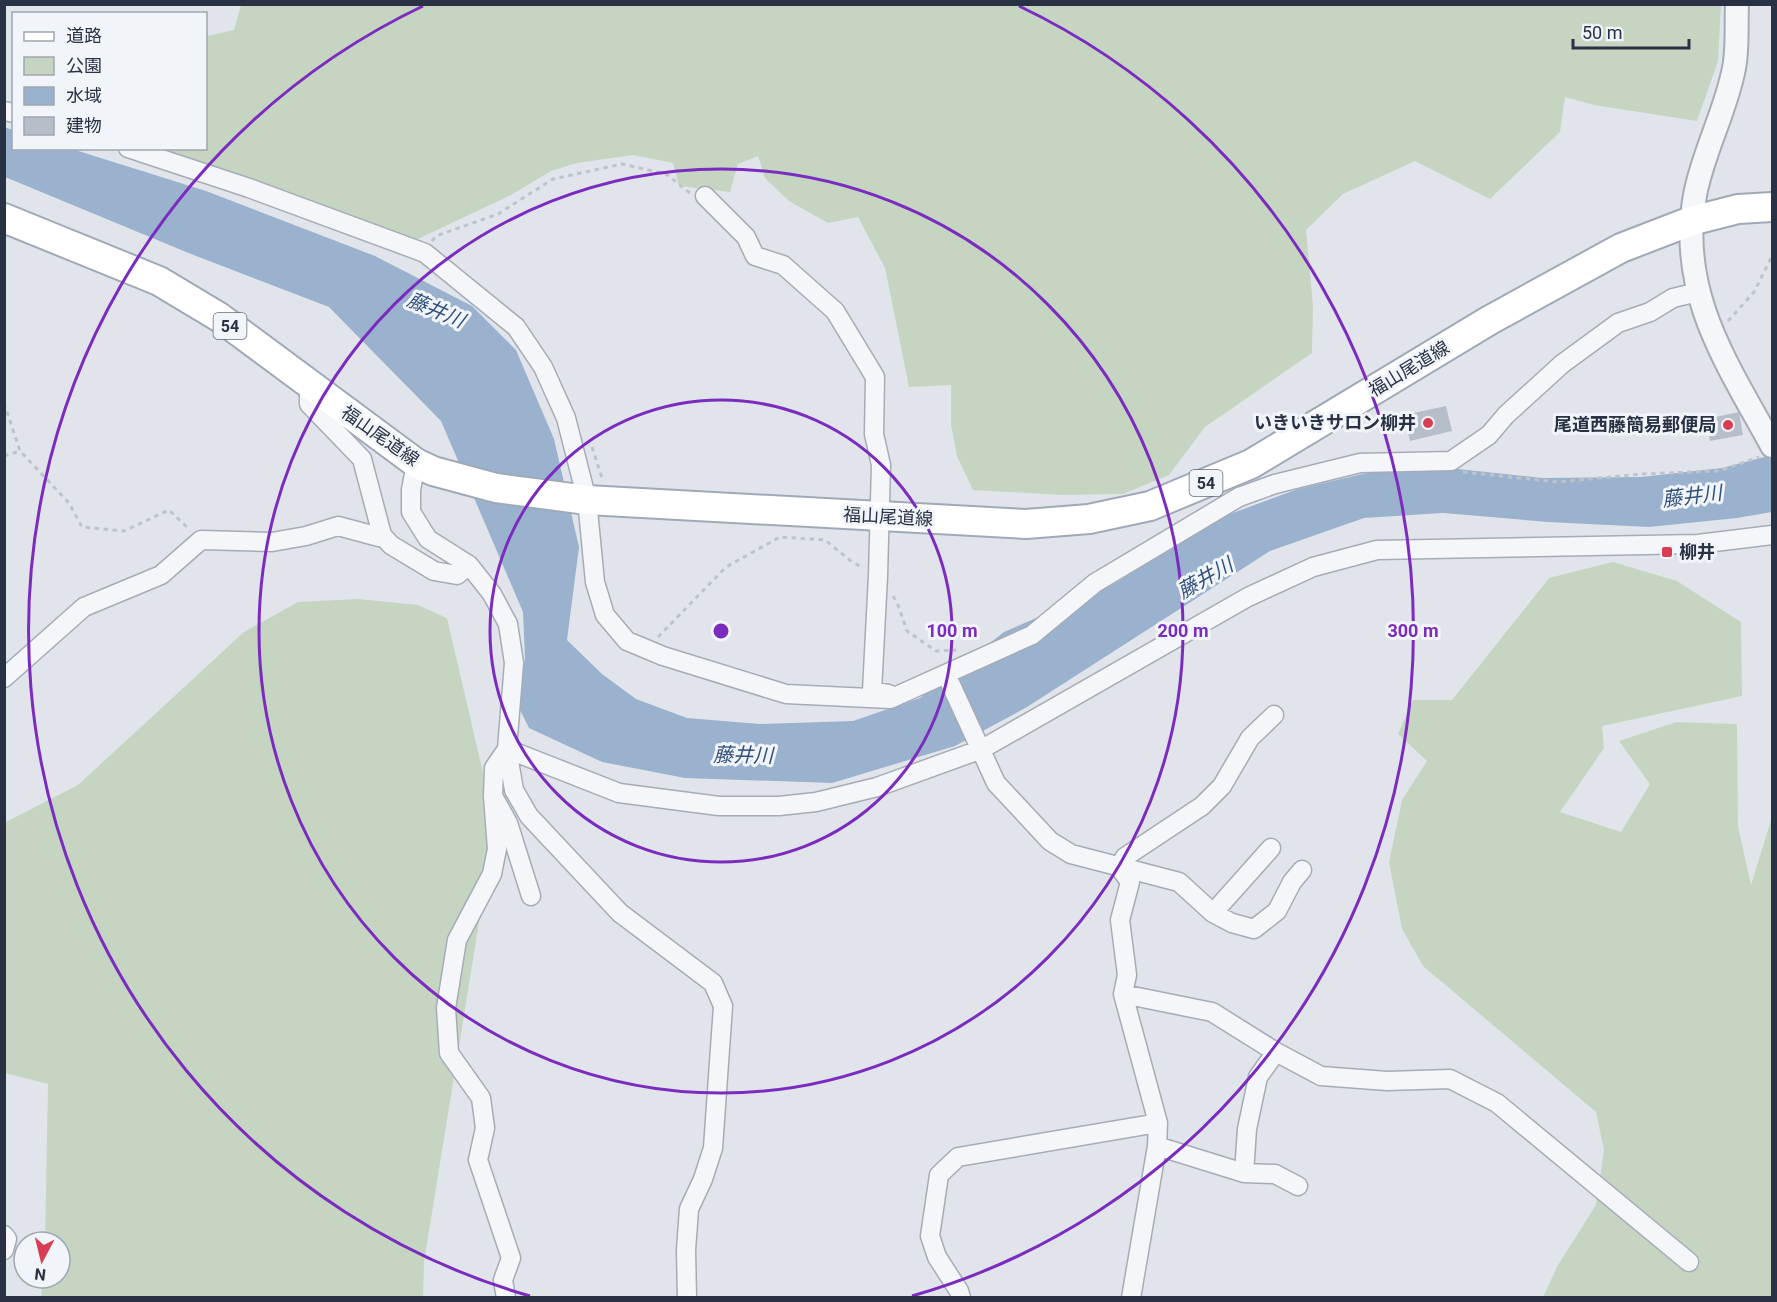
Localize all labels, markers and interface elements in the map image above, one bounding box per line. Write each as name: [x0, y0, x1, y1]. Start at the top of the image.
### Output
legend: [12, 12, 207, 150]
scale bar: [1573, 12, 1688, 50]
text: 50 m: [1582, 22, 1622, 43]
text: 道路: [66, 25, 102, 46]
text: 公園: [66, 55, 102, 76]
text: 水域: [66, 85, 102, 106]
text: 建物: [66, 115, 102, 136]
water label: 藤井川: [404, 287, 470, 334]
road number: 54: [214, 313, 246, 339]
street label: 福山尾道線: [1365, 336, 1453, 401]
street label: 福山尾道線: [337, 401, 423, 470]
place label: いきいきサロン柳井: [1254, 412, 1416, 433]
place label: 尾道西藤簡易郵便局: [1554, 414, 1716, 435]
marker: いきいきサロン柳井: [1421, 416, 1435, 430]
marker: 尾道西藤簡易郵便局: [1721, 418, 1735, 432]
road number: 54: [1190, 470, 1222, 496]
water label: 藤井川: [1661, 480, 1725, 512]
street label: 福山尾道線: [843, 504, 934, 529]
place label: 柳井: [1679, 541, 1715, 562]
marker: 柳井: [1660, 545, 1674, 559]
water label: 藤井川: [1173, 552, 1239, 603]
text: 100 m: [926, 620, 978, 641]
text: 200 m: [1157, 620, 1209, 641]
text: 300 m: [1387, 620, 1439, 641]
centre of rings: [711, 621, 731, 641]
water label: 藤井川: [713, 742, 775, 768]
north arrow: [12, 1230, 72, 1290]
text: N: [33, 1264, 47, 1285]

